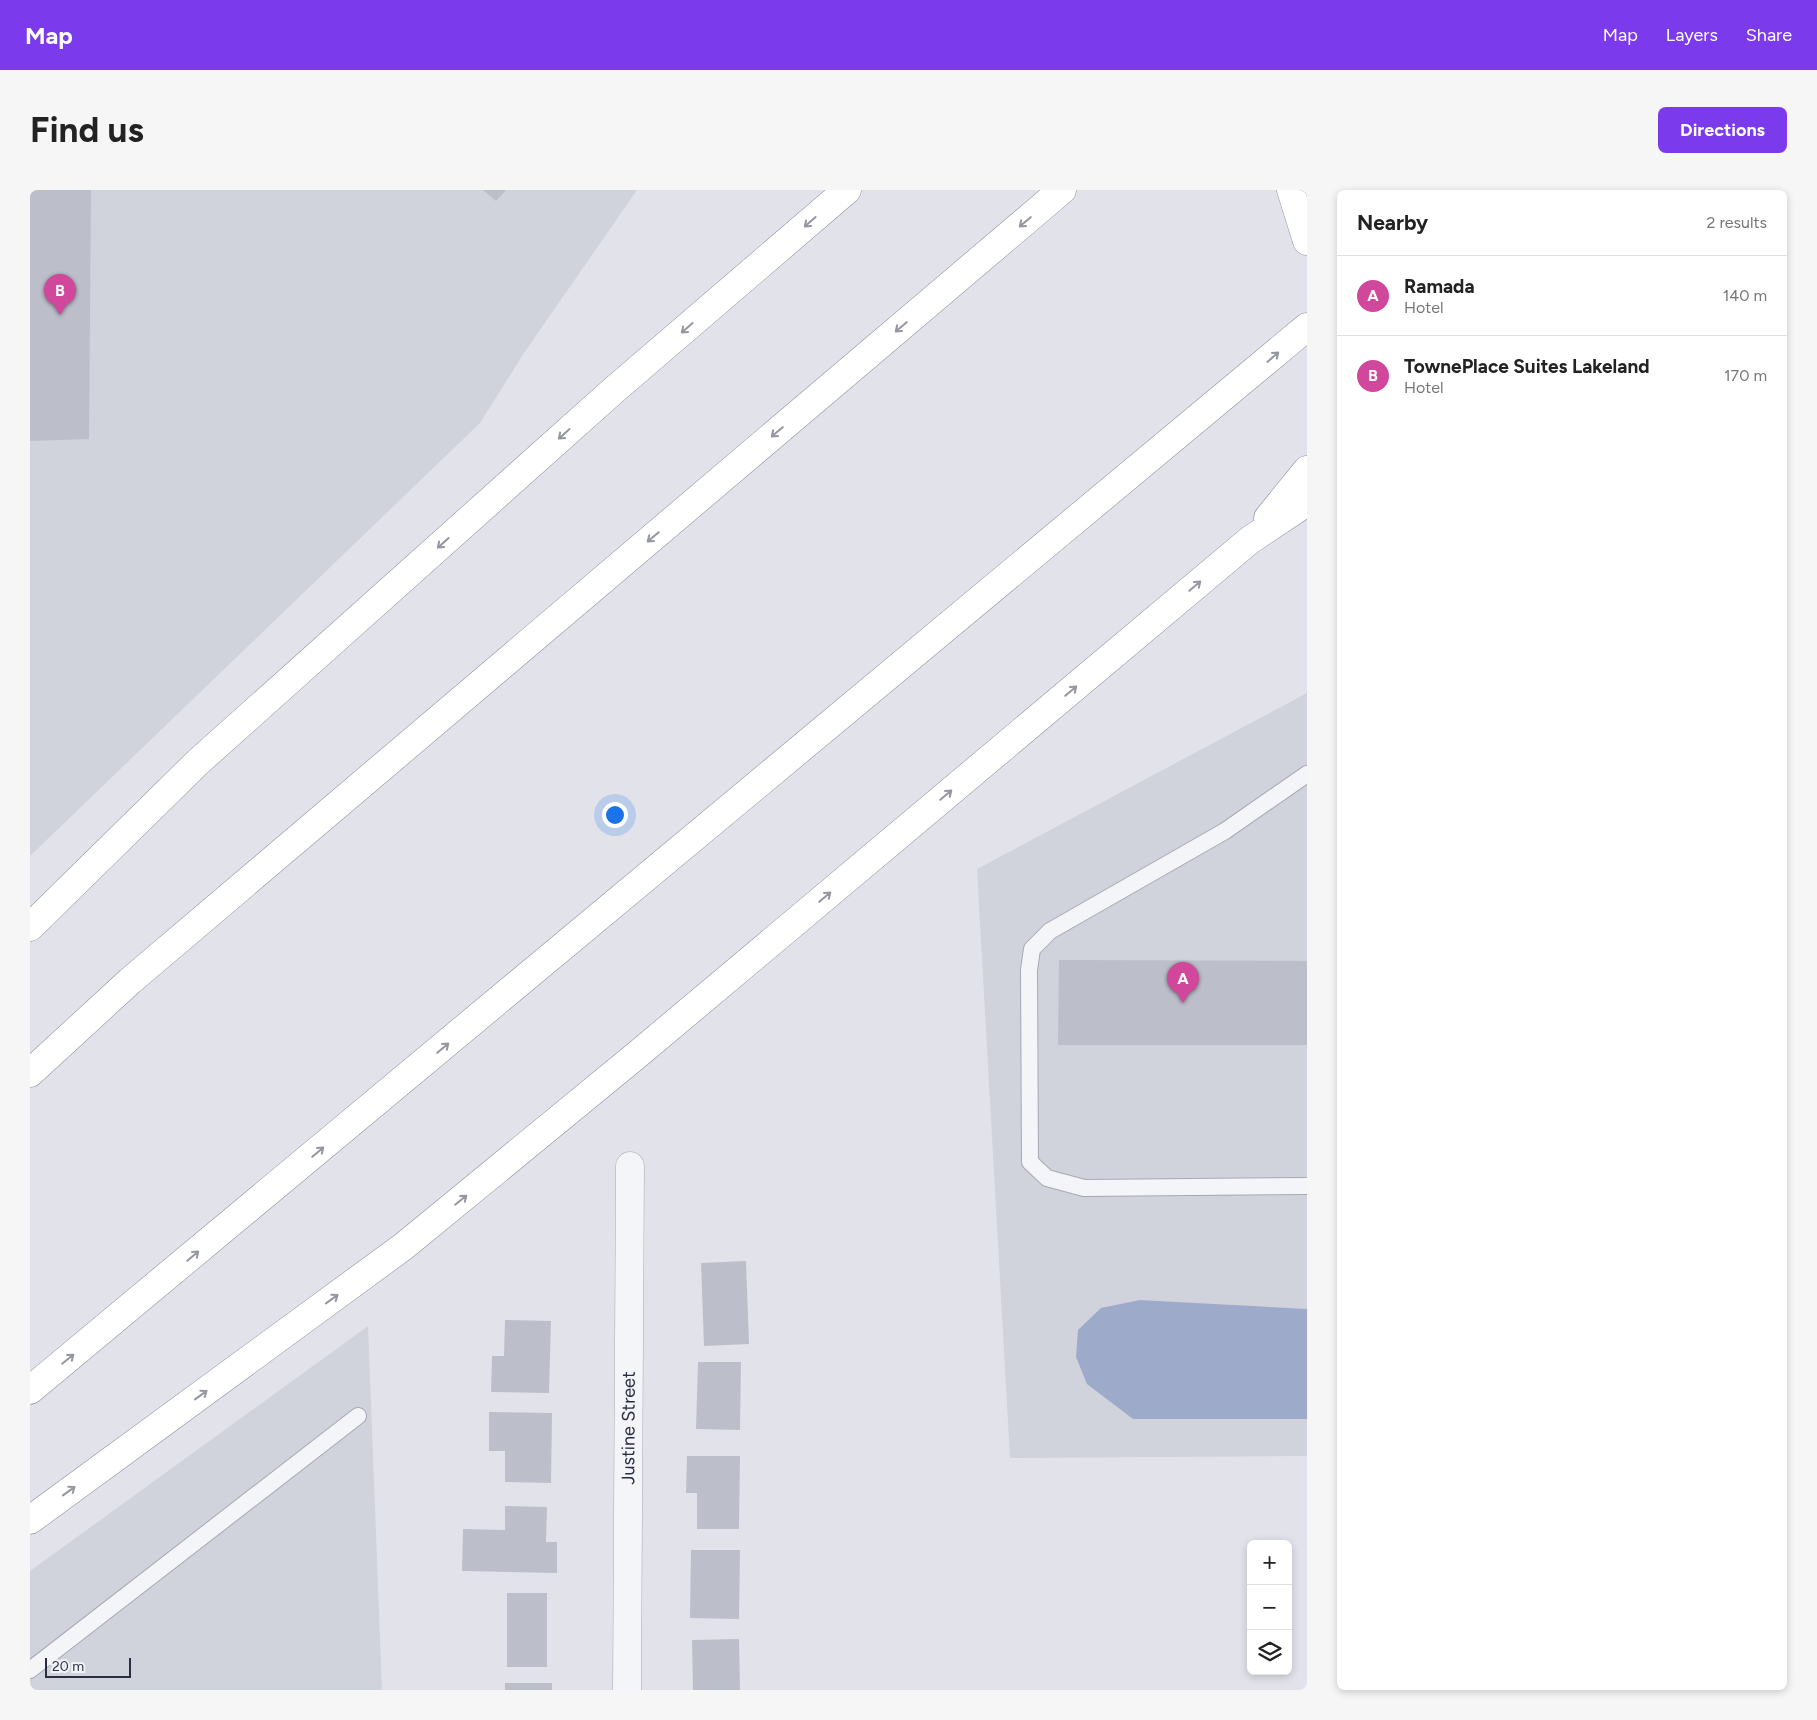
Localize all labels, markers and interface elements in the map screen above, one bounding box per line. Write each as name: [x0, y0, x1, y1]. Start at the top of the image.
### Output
text: Map: [25, 21, 73, 50]
text: Map: [1603, 24, 1638, 46]
text: Layers: [1666, 24, 1718, 46]
text: Share: [1746, 24, 1792, 46]
button: Directions: [1658, 107, 1787, 153]
text: Find us: [30, 109, 144, 151]
text: Nearby: [1357, 210, 1428, 235]
text: 2 results: [1707, 213, 1767, 232]
one-way arrow: [804, 216, 817, 227]
one-way arrow: [1019, 216, 1032, 227]
pin: B: [44, 274, 76, 315]
text: Ramada: [1404, 275, 1475, 298]
text: A: [1367, 286, 1379, 305]
text: 140 m: [1723, 286, 1767, 305]
text: Hotel: [1404, 298, 1444, 317]
one-way arrow: [895, 321, 908, 332]
one-way arrow: [680, 322, 693, 333]
one-way arrow: [1266, 351, 1279, 363]
text: TownePlace Suites Lakeland: [1404, 355, 1649, 378]
text: B: [1368, 366, 1378, 385]
text: 170 m: [1724, 366, 1767, 385]
text: Hotel: [1404, 378, 1444, 397]
one-way arrow: [771, 426, 784, 438]
one-way arrow: [558, 429, 571, 440]
one-way arrow: [647, 531, 660, 543]
one-way arrow: [436, 537, 449, 548]
one-way arrow: [1189, 581, 1202, 592]
one-way arrow: [1064, 685, 1077, 696]
one-way arrow: [940, 789, 953, 801]
your location: [602, 802, 628, 828]
one-way arrow: [818, 892, 831, 903]
pin: A: [1167, 962, 1199, 1003]
one-way arrow: [436, 1043, 449, 1054]
one-way arrow: [311, 1147, 324, 1158]
one-way arrow: [454, 1194, 467, 1206]
one-way arrow: [186, 1251, 199, 1262]
one-way arrow: [325, 1294, 339, 1304]
one-way arrow: [61, 1354, 74, 1365]
street label: Justine Street: [617, 1371, 640, 1485]
one-way arrow: [194, 1390, 208, 1400]
one-way arrow: [62, 1486, 76, 1496]
map controls: [1247, 1540, 1292, 1675]
button: +: [1247, 1540, 1292, 1585]
button: −: [1247, 1585, 1292, 1630]
button: layers: [1247, 1630, 1292, 1675]
scale bar: [45, 1655, 131, 1678]
text: 20 m: [52, 1658, 84, 1675]

